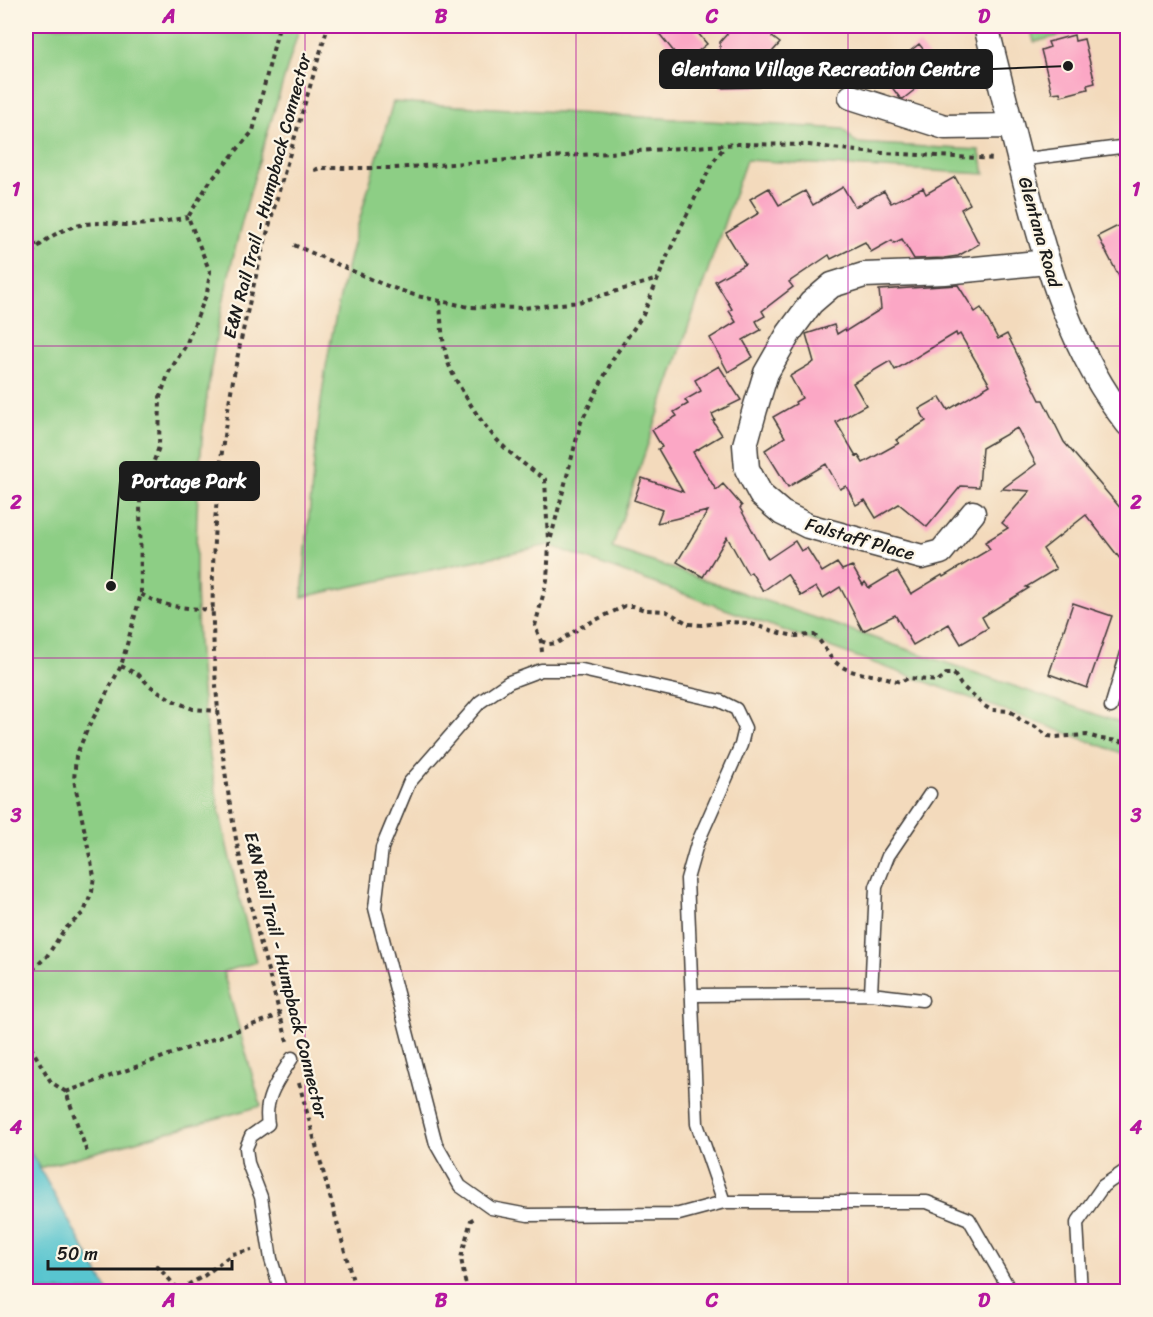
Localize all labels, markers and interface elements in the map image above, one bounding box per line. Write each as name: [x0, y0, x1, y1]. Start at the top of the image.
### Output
text: A: [161, 0, 176, 34]
text: B: [435, 0, 448, 34]
text: C: [705, 0, 719, 34]
text: D: [978, 0, 991, 34]
street label: E&N Rail Trail - Humpback Connector: [213, 48, 321, 342]
callout: Glentana Village Recreation Centre: [660, 50, 992, 88]
text: Glentana Village Recreation Centre: [671, 52, 981, 87]
text: 1: [12, 172, 21, 207]
text: 1: [1132, 172, 1141, 207]
street label: Glentana Road: [1009, 173, 1071, 292]
callout: Portage Park: [120, 462, 259, 500]
text: Portage Park: [131, 464, 247, 499]
text: 2: [9, 485, 22, 520]
text: 2: [1129, 485, 1142, 520]
street label: Falstaff Place: [802, 508, 918, 570]
text: 3: [10, 798, 22, 833]
text: 3: [1130, 798, 1142, 833]
street label: E&N Rail Trail - Humpback Connector: [235, 828, 337, 1123]
text: 4: [9, 1110, 23, 1145]
text: 4: [1129, 1110, 1143, 1145]
scale bar: [48, 1233, 232, 1271]
text: 50 m: [57, 1238, 98, 1270]
text: A: [161, 1283, 176, 1317]
text: B: [435, 1283, 448, 1317]
text: C: [705, 1283, 719, 1317]
text: D: [978, 1283, 991, 1317]

